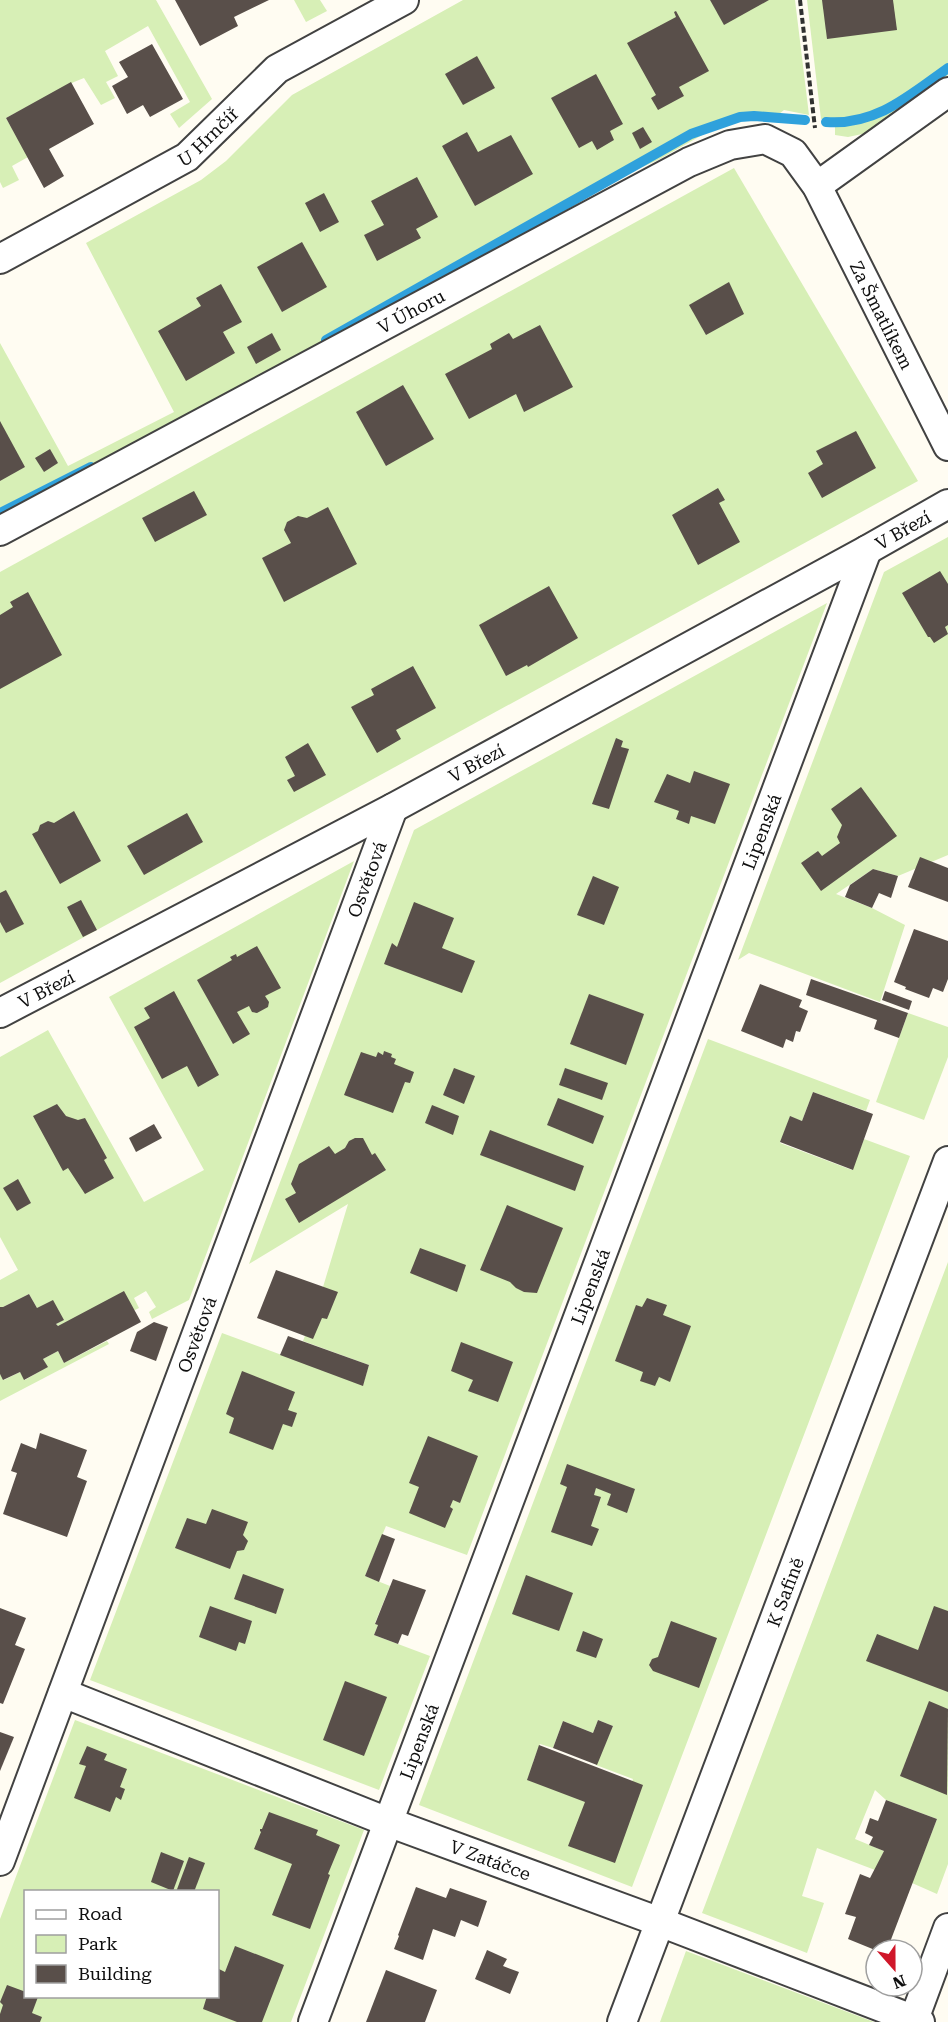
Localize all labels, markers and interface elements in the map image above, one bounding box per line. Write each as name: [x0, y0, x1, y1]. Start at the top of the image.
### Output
street label: U Hrnčíř: [174, 103, 242, 171]
street label: Za Šmatlíkem: [846, 257, 918, 372]
street label: V Úhoru: [374, 284, 448, 337]
street label: V Březí: [871, 506, 934, 554]
street label: V Březí: [445, 739, 508, 786]
street label: Lipenská: [737, 790, 785, 872]
street label: Osvětová: [343, 838, 390, 920]
street label: V Březí: [14, 966, 78, 1012]
street label: Lipenská: [566, 1245, 614, 1327]
street label: Osvětová: [173, 1293, 220, 1375]
street label: K Safině: [762, 1554, 808, 1629]
street label: Lipenská: [395, 1700, 443, 1782]
street label: V Zatáčce: [447, 1835, 534, 1884]
legend: [24, 1890, 219, 1998]
text: Road: [78, 1903, 123, 1924]
text: Park: [78, 1933, 118, 1954]
north arrow: [864, 1938, 924, 1998]
text: Building: [78, 1963, 152, 1984]
text: N: [890, 1970, 908, 1993]

